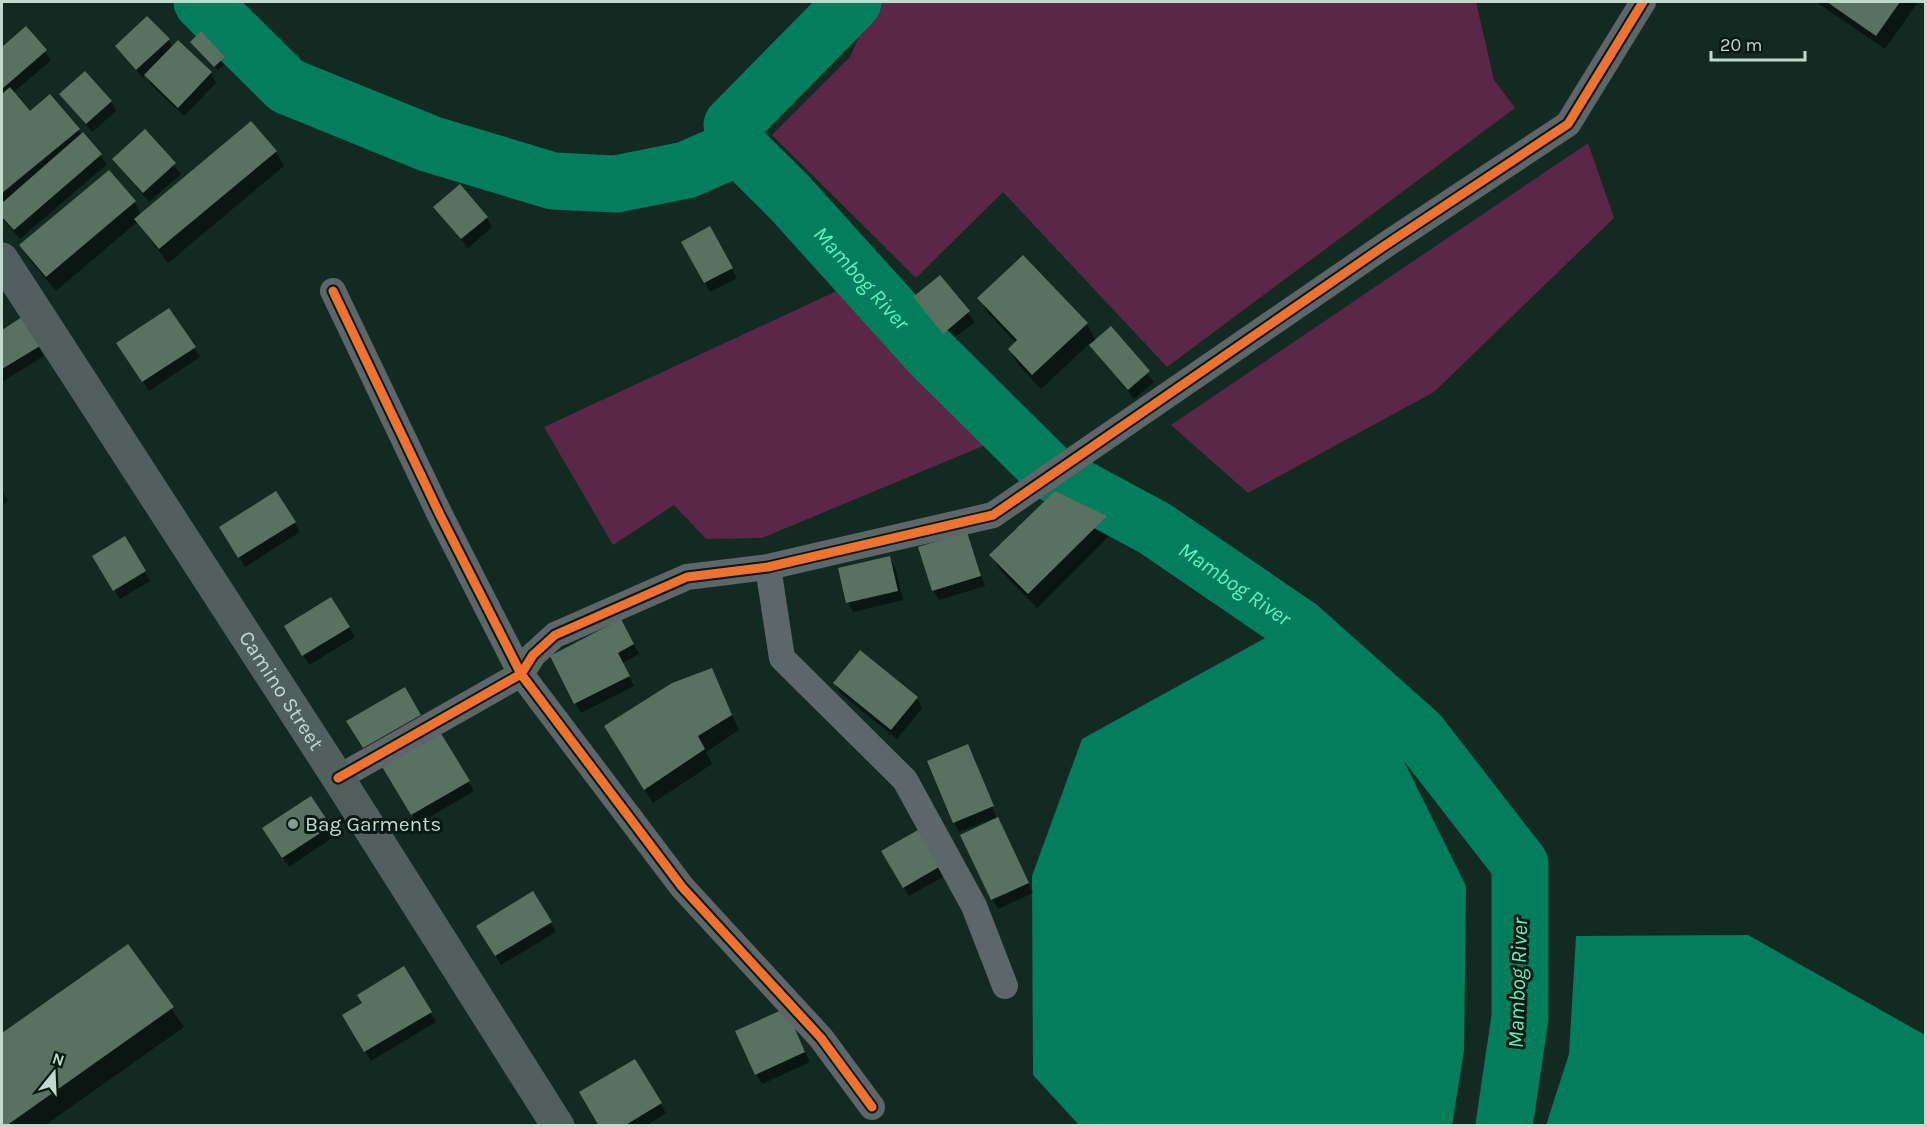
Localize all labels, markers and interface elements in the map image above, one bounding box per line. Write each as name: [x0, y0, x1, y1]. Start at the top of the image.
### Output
scale bar: [1711, 24, 1806, 62]
text: 20 m: [1720, 34, 1762, 56]
water label: Mambog River: [808, 221, 916, 336]
water label: Mambog River: [1173, 537, 1297, 633]
street label: Camino Street: [234, 626, 329, 755]
place label: Bag Garments: [305, 812, 441, 836]
marker: Bag Garments: [286, 817, 300, 831]
water label: Mambog River: [1503, 916, 1533, 1049]
north arrow: [24, 1043, 84, 1103]
text: N: [50, 1048, 67, 1070]

